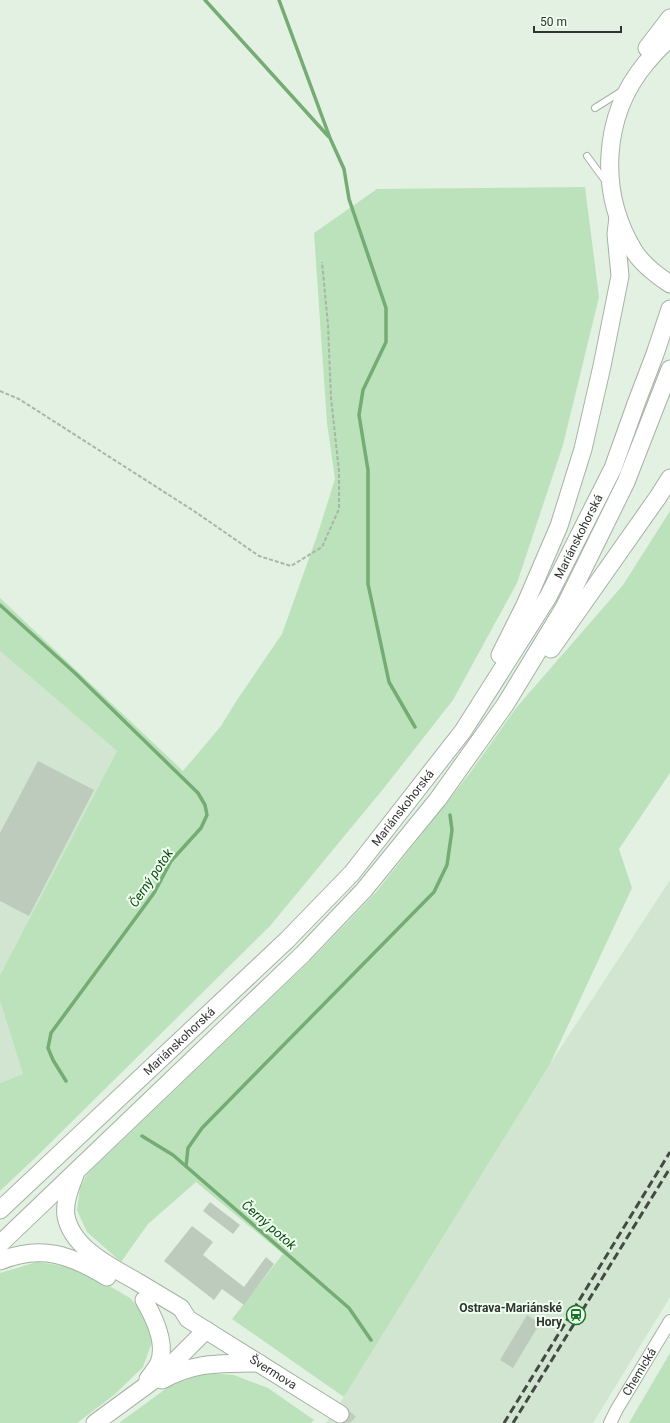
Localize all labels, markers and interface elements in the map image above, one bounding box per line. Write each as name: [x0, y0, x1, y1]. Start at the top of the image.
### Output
scale bar: [534, 8, 621, 34]
text: 50 m: [540, 15, 567, 29]
street label: Mariánskohorská: [551, 492, 606, 581]
street label: Mariánskohorská: [369, 767, 437, 849]
water label: Černý potok: [126, 845, 176, 910]
street label: Mariánskohorská: [141, 1005, 218, 1078]
water label: Černý potok: [239, 1197, 300, 1253]
place label: Ostrava-Mariánské Hory: [459, 1301, 563, 1329]
station icon: Ostrava-Mariánské Hory: [565, 1304, 587, 1326]
street label: Chemická: [620, 1345, 659, 1398]
street label: Švermova: [247, 1351, 299, 1392]

